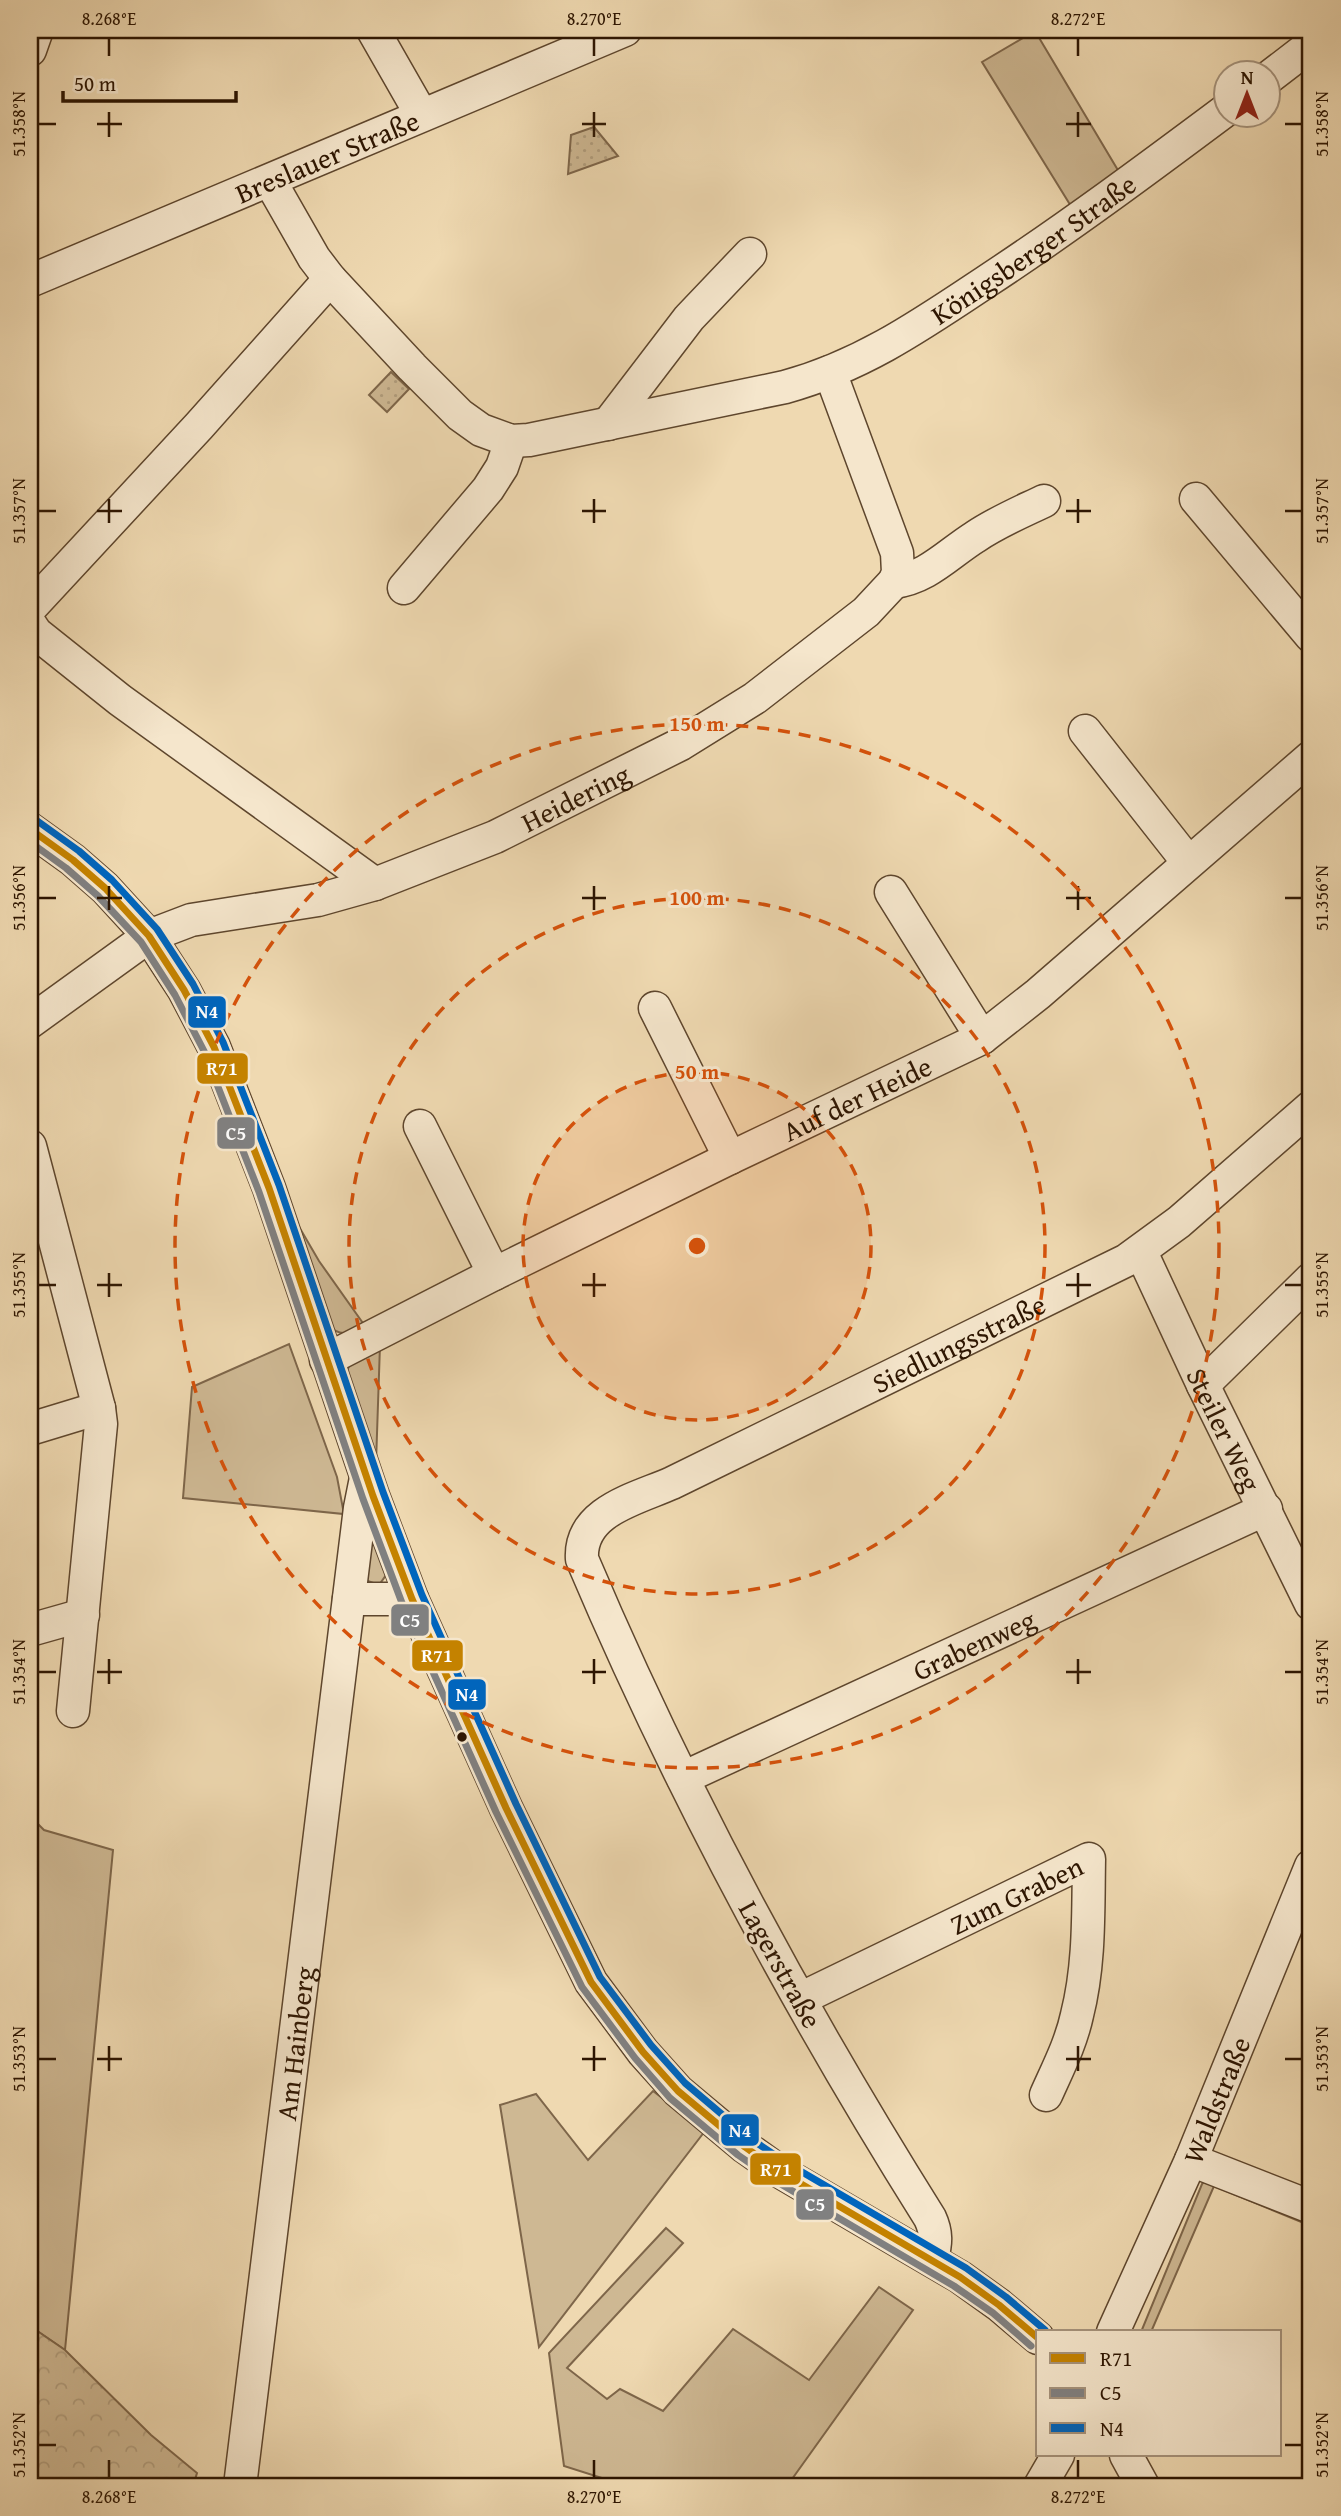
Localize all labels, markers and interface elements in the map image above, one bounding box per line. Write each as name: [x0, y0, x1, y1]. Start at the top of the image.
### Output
text: 8.268°E: [82, 5, 136, 32]
text: 8.270°E: [567, 5, 621, 32]
text: 8.272°E: [1051, 5, 1105, 32]
scale bar: [63, 60, 236, 104]
north arrow: [1212, 60, 1282, 130]
text: N: [1241, 63, 1254, 91]
text: 50 m: [74, 68, 116, 99]
text: 51.358°N: [5, 91, 32, 157]
text: 51.358°N: [1308, 91, 1335, 157]
street label: Breslauer Straße: [228, 99, 425, 213]
street label: Königsberger Straße: [922, 163, 1144, 334]
text: 51.357°N: [5, 478, 32, 544]
text: 51.357°N: [1308, 478, 1335, 544]
text: 150 m: [669, 708, 725, 739]
street label: Heidering: [514, 752, 637, 841]
text: 51.356°N: [5, 865, 32, 931]
text: 51.356°N: [1308, 865, 1335, 931]
text: 100 m: [669, 882, 725, 913]
line badge: N4: [187, 995, 227, 1029]
text: N4: [196, 997, 218, 1025]
street label: Auf der Heide: [775, 1045, 938, 1151]
line badge: R71: [196, 1052, 249, 1085]
text: R71: [206, 1054, 238, 1082]
text: 50 m: [675, 1056, 719, 1087]
line badge: C5: [216, 1116, 256, 1150]
text: C5: [226, 1119, 246, 1147]
centre of rings: [685, 1234, 709, 1258]
text: 51.355°N: [5, 1252, 32, 1318]
text: 51.355°N: [1308, 1252, 1335, 1318]
street label: Siedlungsstraße: [865, 1283, 1052, 1403]
street label: Steiler Weg: [1177, 1361, 1273, 1498]
street label: Grabenweg: [906, 1598, 1042, 1690]
line badge: C5: [390, 1603, 430, 1637]
text: C5: [400, 1606, 420, 1634]
text: 51.354°N: [5, 1639, 32, 1705]
line badge: R71: [411, 1639, 464, 1672]
text: 51.354°N: [1308, 1639, 1335, 1705]
text: R71: [421, 1641, 453, 1669]
line badge: N4: [447, 1678, 487, 1711]
text: N4: [456, 1680, 478, 1708]
unlabelled marker: [455, 1730, 469, 1744]
street label: Zum Graben: [943, 1845, 1090, 1944]
street label: Lagerstraße: [729, 1893, 833, 2035]
street label: Am Hainberg: [265, 1964, 324, 2123]
text: 51.353°N: [5, 2026, 32, 2092]
text: 51.353°N: [1308, 2026, 1335, 2092]
street label: Waldstraße: [1171, 2030, 1260, 2169]
line badge: N4: [720, 2113, 760, 2147]
text: N4: [729, 2116, 751, 2144]
line badge: R71: [749, 2152, 802, 2186]
text: R71: [760, 2155, 792, 2183]
line badge: C5: [795, 2188, 835, 2221]
text: C5: [805, 2190, 825, 2218]
legend: [1036, 2330, 1282, 2456]
text: R71: [1100, 2343, 1132, 2374]
text: C5: [1100, 2377, 1122, 2408]
text: 51.352°N: [5, 2412, 32, 2478]
text: 51.352°N: [1308, 2412, 1335, 2478]
text: N4: [1100, 2413, 1124, 2444]
text: 8.268°E: [82, 2483, 136, 2510]
text: 8.270°E: [567, 2483, 621, 2510]
text: 8.272°E: [1051, 2483, 1105, 2510]

